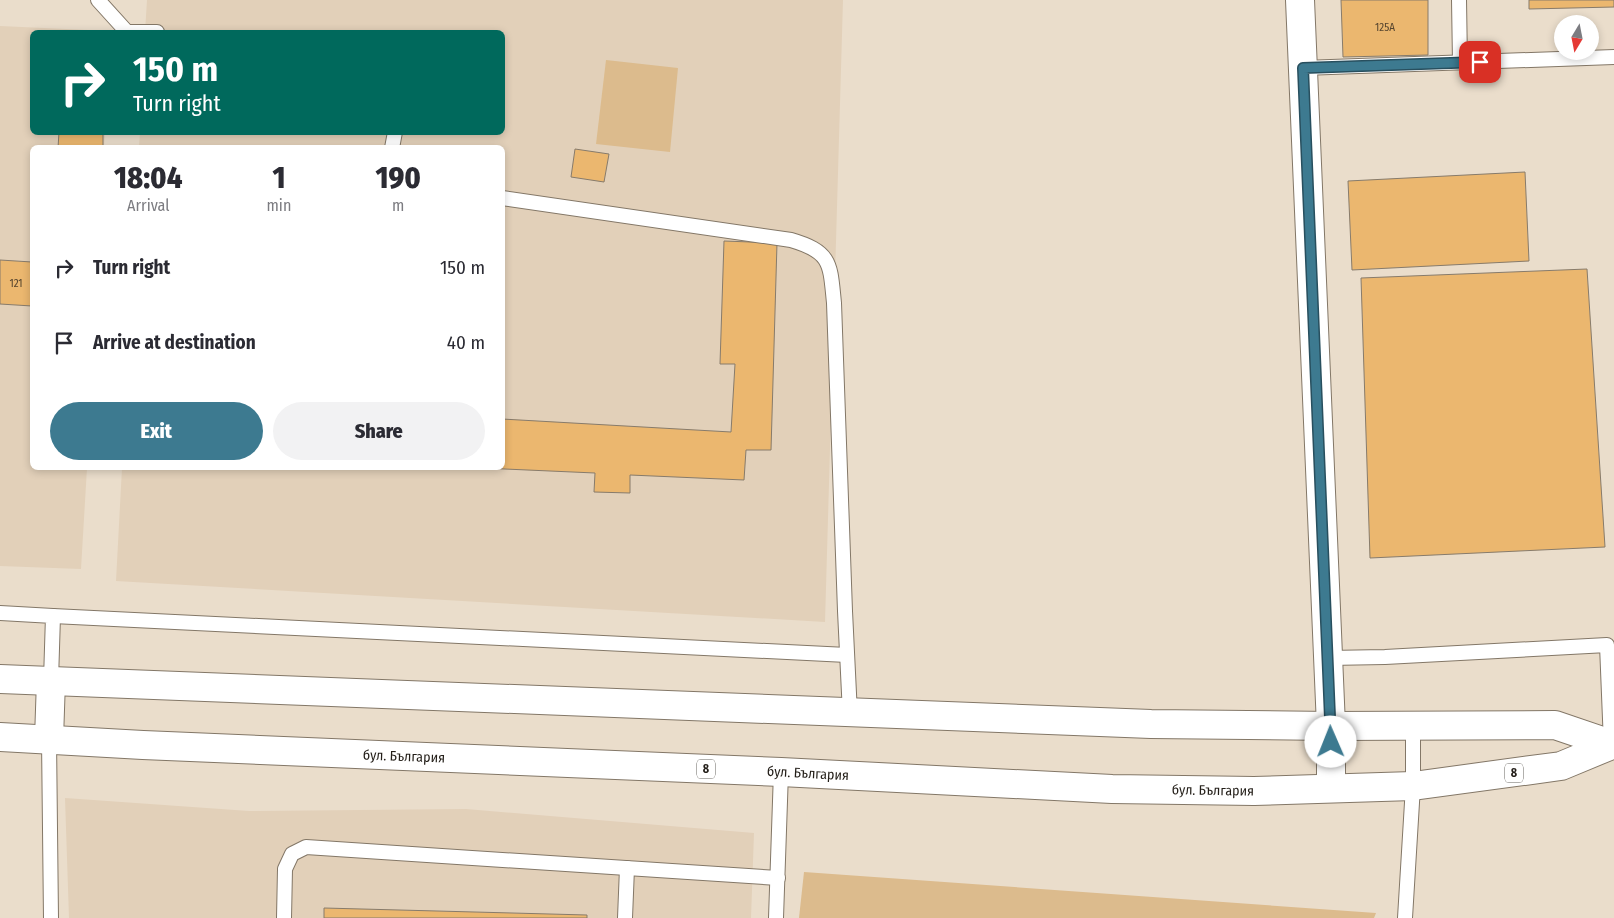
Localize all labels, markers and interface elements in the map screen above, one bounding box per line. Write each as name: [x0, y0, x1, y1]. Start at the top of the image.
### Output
north arrow: [1554, 15, 1599, 60]
map controls: [1554, 15, 1599, 60]
house number: 125A: [1375, 21, 1395, 34]
pin: [1459, 41, 1501, 83]
text: 150 m: [133, 48, 218, 90]
icon: arrive: [1466, 48, 1494, 76]
icon: right: [50, 50, 115, 115]
text: Turn right: [133, 90, 221, 117]
text: 18:04: [114, 160, 182, 196]
text: 1: [272, 160, 285, 196]
text: 190: [375, 160, 421, 196]
text: Arrival: [127, 196, 169, 215]
text: min: [267, 196, 291, 215]
text: m: [392, 196, 404, 215]
icon: right: [50, 254, 78, 282]
text: Turn right: [93, 256, 170, 279]
text: 150 m: [440, 256, 485, 279]
house number: 121: [9, 277, 23, 290]
icon: arrive: [50, 329, 78, 357]
text: Arrive at destination: [93, 331, 256, 354]
text: 40 m: [447, 331, 485, 354]
button: Exit: [50, 402, 263, 460]
button: Share: [273, 402, 485, 460]
position arrow: [1304, 715, 1356, 767]
street label: бул. България: [363, 747, 445, 766]
road number: 8: [697, 760, 715, 779]
street label: бул. България: [767, 763, 849, 784]
road number: 8: [1505, 764, 1523, 782]
street label: бул. България: [1172, 781, 1254, 800]

